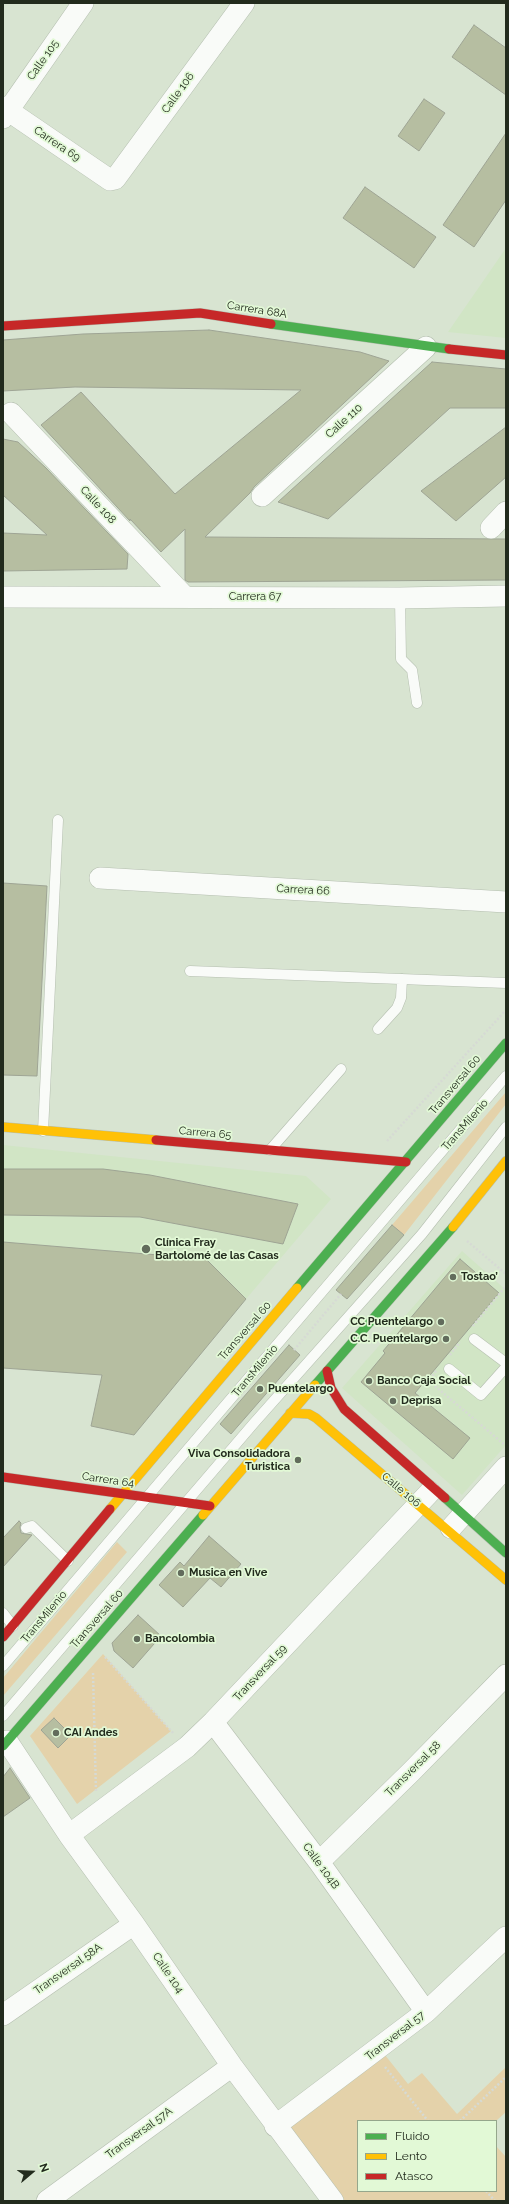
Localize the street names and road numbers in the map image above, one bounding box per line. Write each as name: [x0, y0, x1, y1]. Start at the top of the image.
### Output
street label: Calle 105: [24, 37, 62, 83]
street label: Calle 106: [159, 70, 197, 116]
street label: Carrera 69: [31, 124, 83, 164]
street label: Carrera 68A: [226, 299, 288, 321]
street label: Calle 110: [323, 401, 365, 441]
street label: Calle 108: [77, 483, 119, 527]
street label: Carrera 67: [229, 590, 281, 604]
street label: Carrera 66: [276, 882, 330, 898]
street label: Transversal 60: [426, 1053, 484, 1117]
street label: TransMilenio: [439, 1096, 491, 1154]
street label: Carrera 65: [178, 1124, 232, 1142]
street label: Transversal 60: [216, 1299, 274, 1363]
street label: TransMilenio: [229, 1342, 281, 1400]
street label: Carrera 64: [81, 1470, 135, 1490]
street label: Calle 106: [379, 1470, 423, 1510]
street label: Transversal 60: [68, 1587, 126, 1651]
street label: TransMilenio: [18, 1588, 70, 1646]
street label: Transversal 59: [230, 1642, 290, 1704]
street label: Transversal 58: [383, 1739, 443, 1799]
street label: Calle 104B: [300, 1840, 342, 1892]
street label: Transversal 58A: [31, 1941, 105, 1997]
street label: Calle 104: [150, 1950, 186, 1996]
street label: Transversal 57: [363, 2009, 427, 2063]
street label: Transversal 57A: [103, 2104, 175, 2162]

